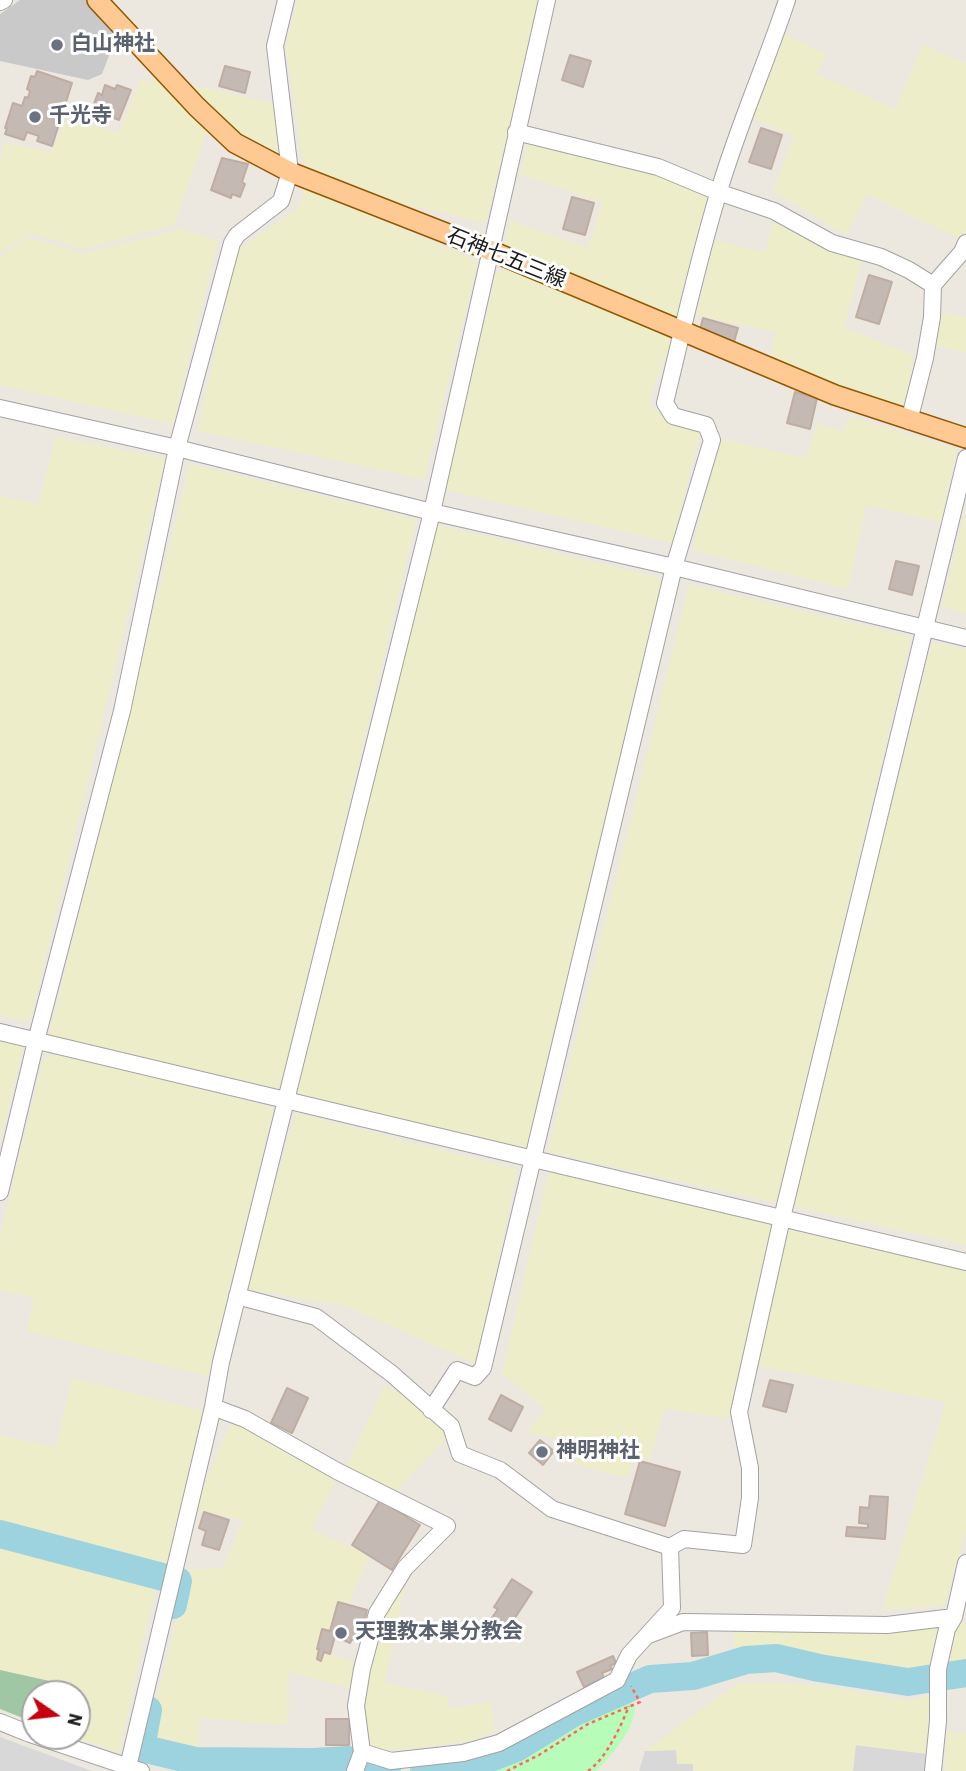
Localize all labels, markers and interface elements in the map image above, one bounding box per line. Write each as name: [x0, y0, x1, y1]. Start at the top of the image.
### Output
place label: 白山神社: [71, 32, 155, 58]
marker: 白山神社: [49, 37, 65, 53]
place label: 千光寺: [49, 104, 112, 130]
marker: 千光寺: [27, 109, 43, 125]
street label: 石神七五三線: [443, 224, 569, 294]
place label: 神明神社: [556, 1439, 640, 1465]
marker: 神明神社: [534, 1444, 550, 1460]
place label: 天理教本巣分教会: [355, 1620, 523, 1646]
marker: 天理教本巣分教会: [333, 1625, 349, 1641]
north arrow: [21, 1680, 91, 1750]
text: N: [62, 1711, 87, 1728]

